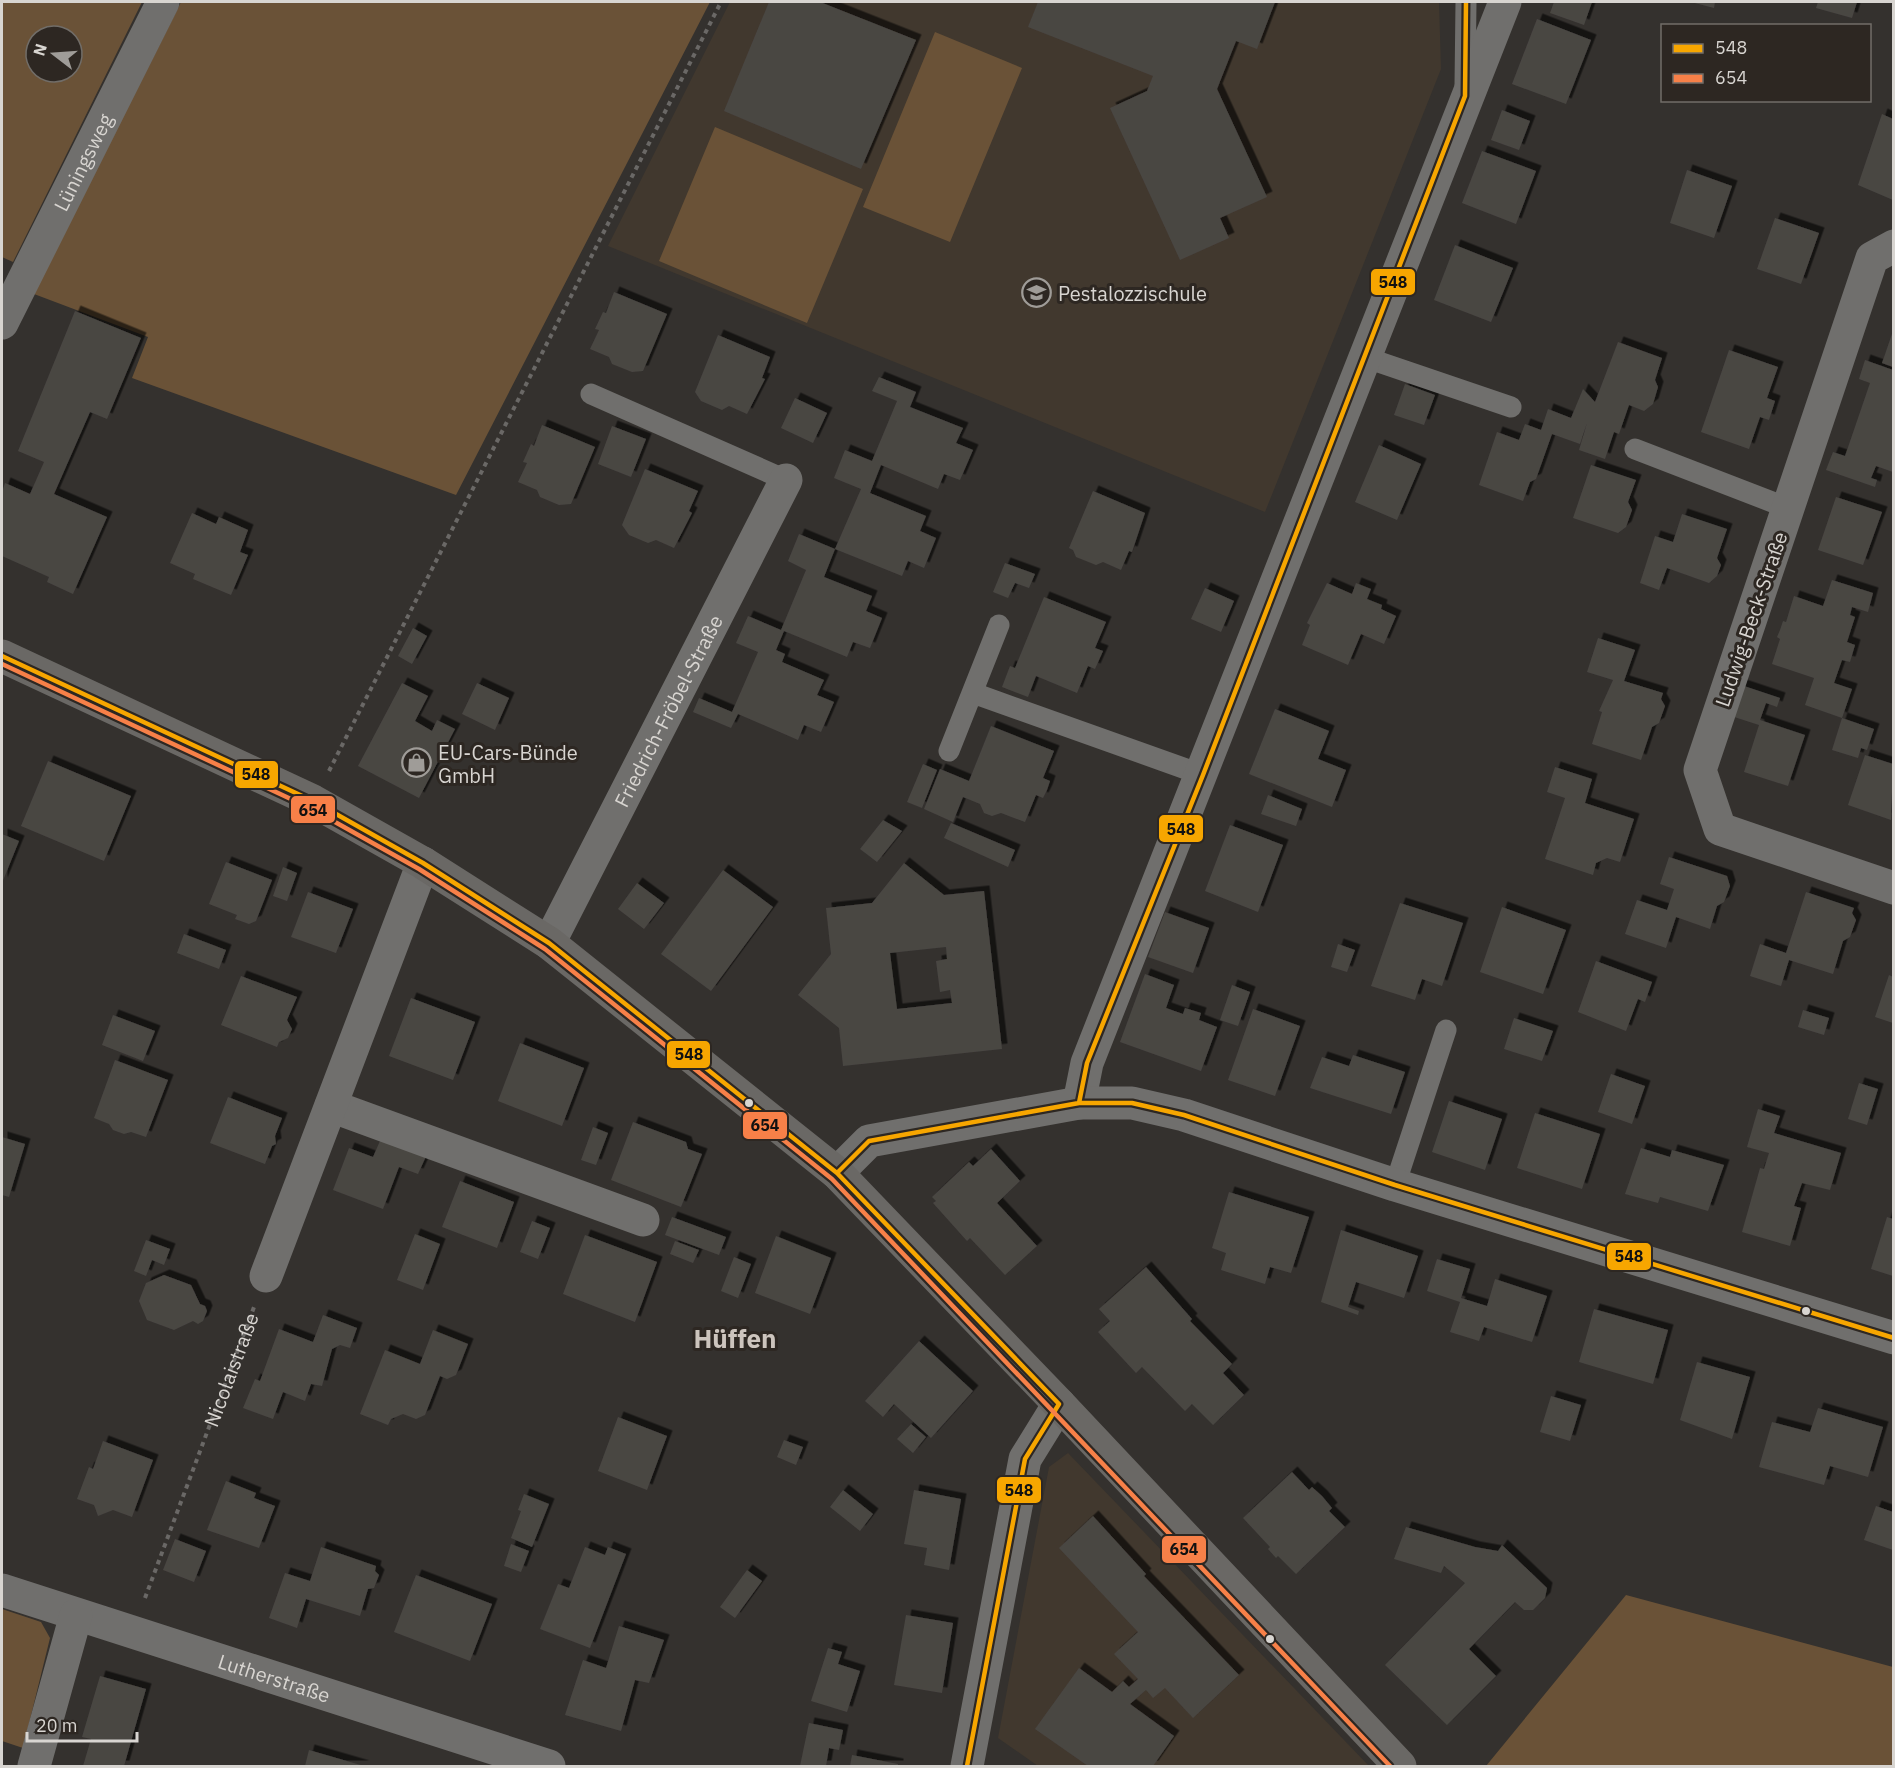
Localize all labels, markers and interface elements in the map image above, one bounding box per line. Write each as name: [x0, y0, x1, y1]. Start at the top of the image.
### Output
north arrow: [24, 24, 84, 84]
legend: [1661, 24, 1871, 102]
text: 548: [1715, 36, 1747, 59]
text: N: [28, 41, 51, 58]
text: 654: [1715, 66, 1748, 89]
street label: Lüningsweg: [47, 108, 119, 215]
line badge: 548: [1370, 268, 1416, 296]
text: 548: [1379, 272, 1407, 292]
school or university icon: Pestalozzischule: [1021, 277, 1053, 309]
place label: Pestalozzischule: [1058, 280, 1207, 307]
street label: Ludwig-Beck-Straße: [1708, 528, 1794, 710]
street label: Friedrich-Fröbel-Straße: [607, 610, 728, 811]
place label: EU-Cars-Bünde GmbH: [438, 739, 578, 789]
shop icon: EU-Cars-Bünde GmbH: [401, 747, 433, 779]
line badge: 548: [234, 760, 279, 789]
text: 548: [242, 764, 270, 784]
line badge: 654: [290, 795, 336, 824]
text: 654: [299, 800, 328, 820]
line badge: 548: [1158, 814, 1204, 843]
text: 548: [1167, 819, 1195, 839]
line badge: 548: [666, 1040, 711, 1069]
text: 548: [675, 1044, 703, 1064]
unlabelled marker: [743, 1097, 755, 1109]
line badge: 654: [742, 1111, 788, 1140]
text: 654: [751, 1115, 780, 1135]
line badge: 548: [1606, 1242, 1652, 1271]
text: 548: [1615, 1246, 1643, 1266]
unlabelled marker: [1800, 1305, 1812, 1317]
street label: Nicolaistraße: [197, 1309, 264, 1430]
district label: Hüffen: [693, 1321, 777, 1355]
line badge: 548: [996, 1476, 1042, 1504]
text: 548: [1005, 1480, 1033, 1500]
line badge: 654: [1161, 1535, 1207, 1564]
text: 654: [1170, 1539, 1199, 1559]
unlabelled marker: [1264, 1633, 1276, 1645]
street label: Lutherstraße: [215, 1647, 334, 1708]
scale bar: [27, 1705, 136, 1743]
text: 20 m: [36, 1714, 78, 1737]

